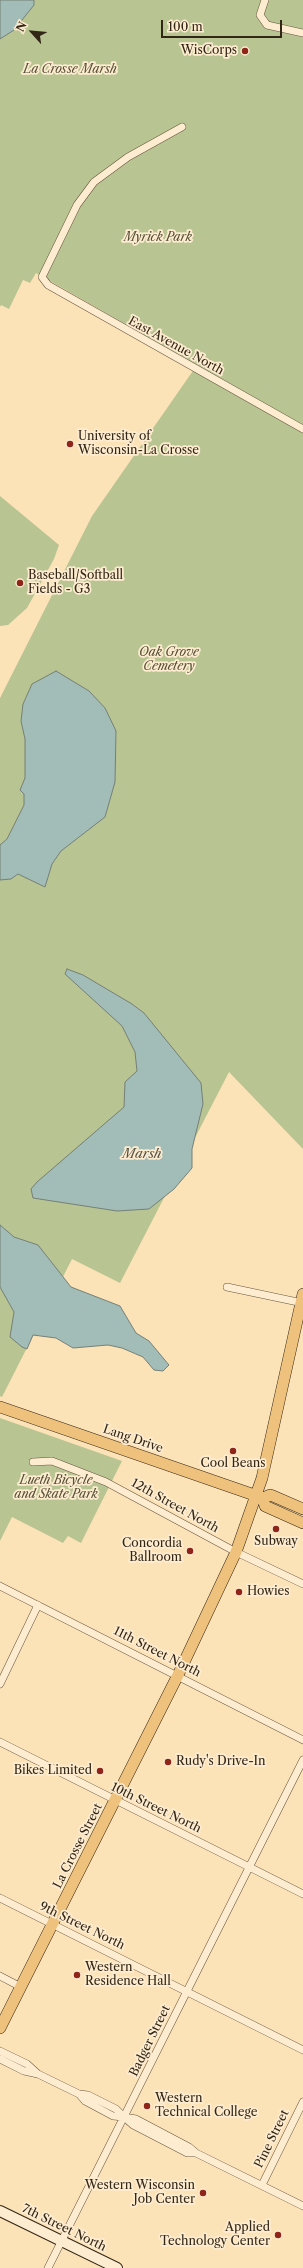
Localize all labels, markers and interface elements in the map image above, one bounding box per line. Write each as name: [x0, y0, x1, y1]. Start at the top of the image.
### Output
north arrow: [12, 12, 52, 52]
scale bar: [163, 12, 284, 38]
text: N: [13, 19, 30, 34]
text: 100 m: [168, 19, 203, 34]
place label: WisCorps: [181, 44, 237, 58]
marker: WisCorps: [240, 46, 250, 56]
park label: La Crosse Marsh: [23, 63, 117, 77]
park label: Myrick Park: [124, 231, 192, 245]
street label: East Avenue North: [126, 314, 226, 378]
place label: University of Wisconsin-La Crosse: [78, 430, 199, 458]
marker: University of Wisconsin-La Crosse: [65, 439, 75, 449]
place label: Baseball/Softball Fields - G3: [28, 569, 123, 597]
marker: Baseball/Softball Fields - G3: [15, 578, 25, 588]
park label: Oak Grove Cemetery: [139, 646, 199, 674]
water label: Marsh: [123, 1146, 161, 1162]
street label: Lang Drive: [101, 1422, 165, 1456]
marker: Cool Beans: [228, 1446, 238, 1456]
place label: Cool Beans: [201, 1457, 265, 1471]
park label: Lueth Bicycle and Skate Park: [14, 1474, 98, 1502]
street label: 12th Street North: [129, 1476, 221, 1536]
marker: Subway: [271, 1524, 281, 1534]
place label: Subway: [254, 1535, 298, 1549]
place label: Concordia Ballroom: [122, 1537, 182, 1565]
marker: Concordia Ballroom: [185, 1546, 195, 1556]
place label: Howies: [247, 1585, 290, 1599]
marker: Howies: [234, 1587, 244, 1597]
street label: 11th Street North: [111, 1624, 203, 1680]
place label: Rudy's Drive-In: [176, 1755, 266, 1769]
marker: Rudy's Drive-In: [163, 1757, 173, 1767]
place label: Bikes Limited: [14, 1764, 92, 1778]
marker: Bikes Limited: [95, 1766, 105, 1776]
street label: 10th Street North: [109, 1780, 203, 1836]
street label: La Crosse Street: [50, 1801, 106, 1891]
street label: 9th Street North: [37, 1899, 127, 1953]
place label: Western Residence Hall: [85, 1961, 171, 1989]
marker: Western Residence Hall: [72, 1970, 82, 1980]
street label: Badger Street: [127, 2003, 173, 2079]
place label: Western Technical College: [155, 2092, 257, 2120]
marker: Western Technical College: [142, 2101, 152, 2111]
street label: Pine Street: [252, 2108, 292, 2170]
place label: Western Wisconsin Job Center: [85, 2179, 195, 2207]
marker: Western Wisconsin Job Center: [198, 2188, 208, 2198]
street label: 7th Street North: [20, 2201, 108, 2255]
place label: Applied Technology Center: [160, 2221, 270, 2249]
marker: Applied Technology Center: [273, 2230, 283, 2240]

